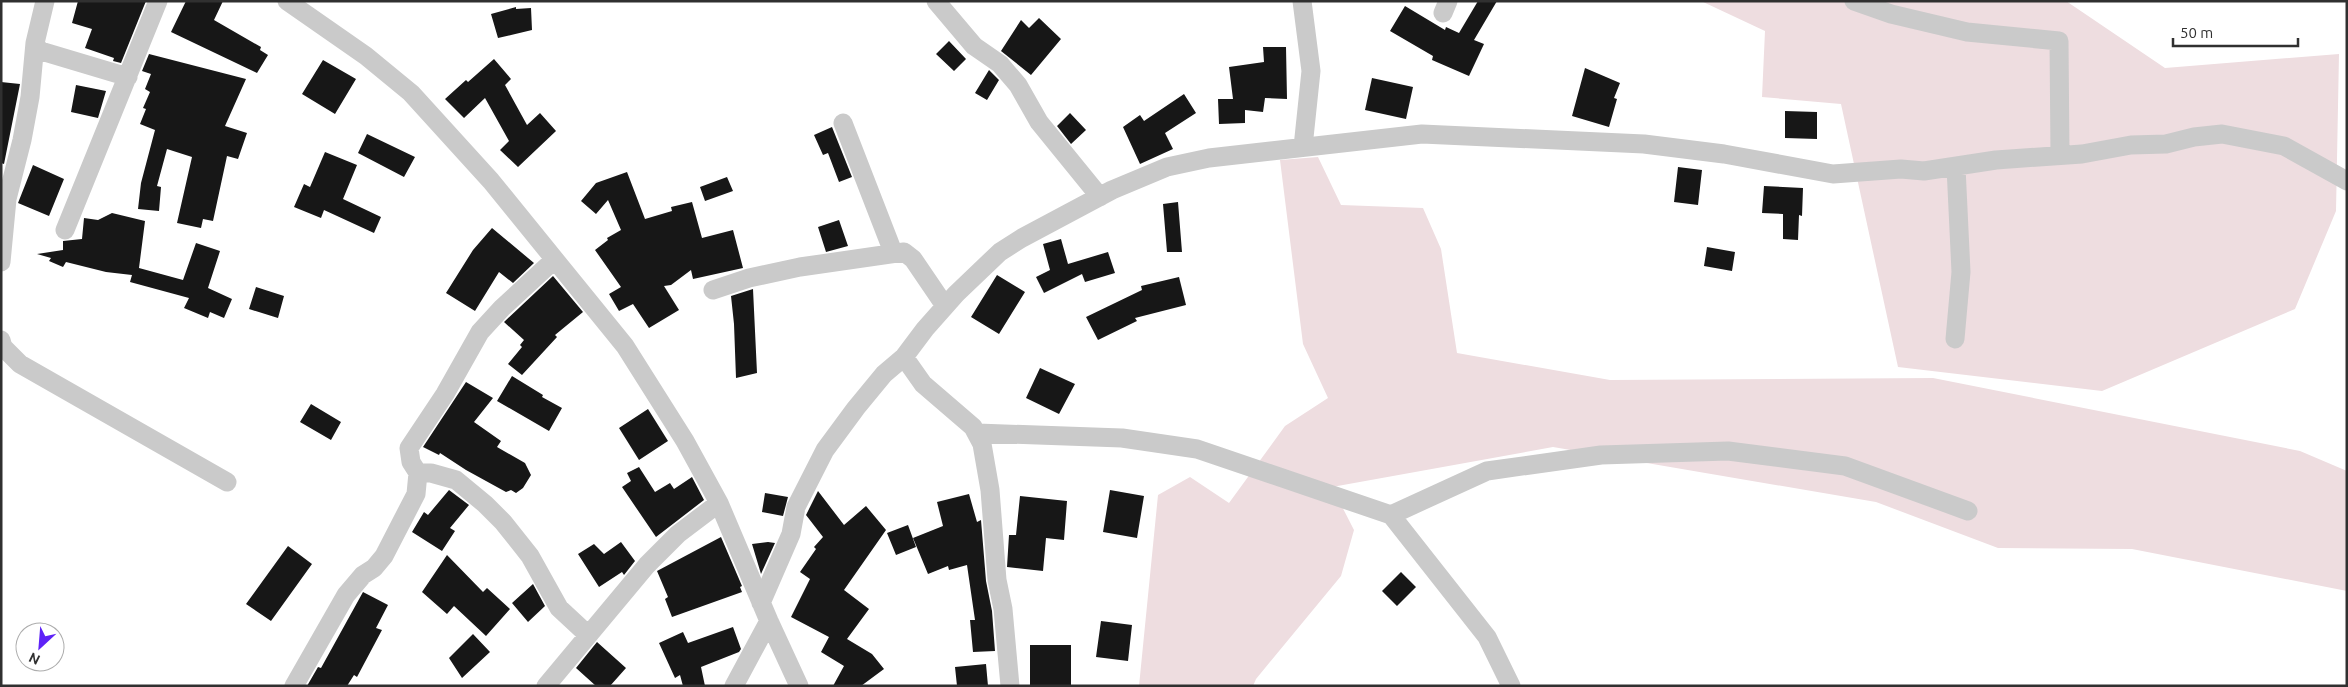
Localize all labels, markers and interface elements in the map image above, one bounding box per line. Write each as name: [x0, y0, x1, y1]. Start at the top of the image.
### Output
scale bar: [2173, 15, 2298, 47]
text: 50 m: [2180, 24, 2213, 41]
north arrow: [15, 622, 65, 672]
text: N: [26, 649, 43, 668]

